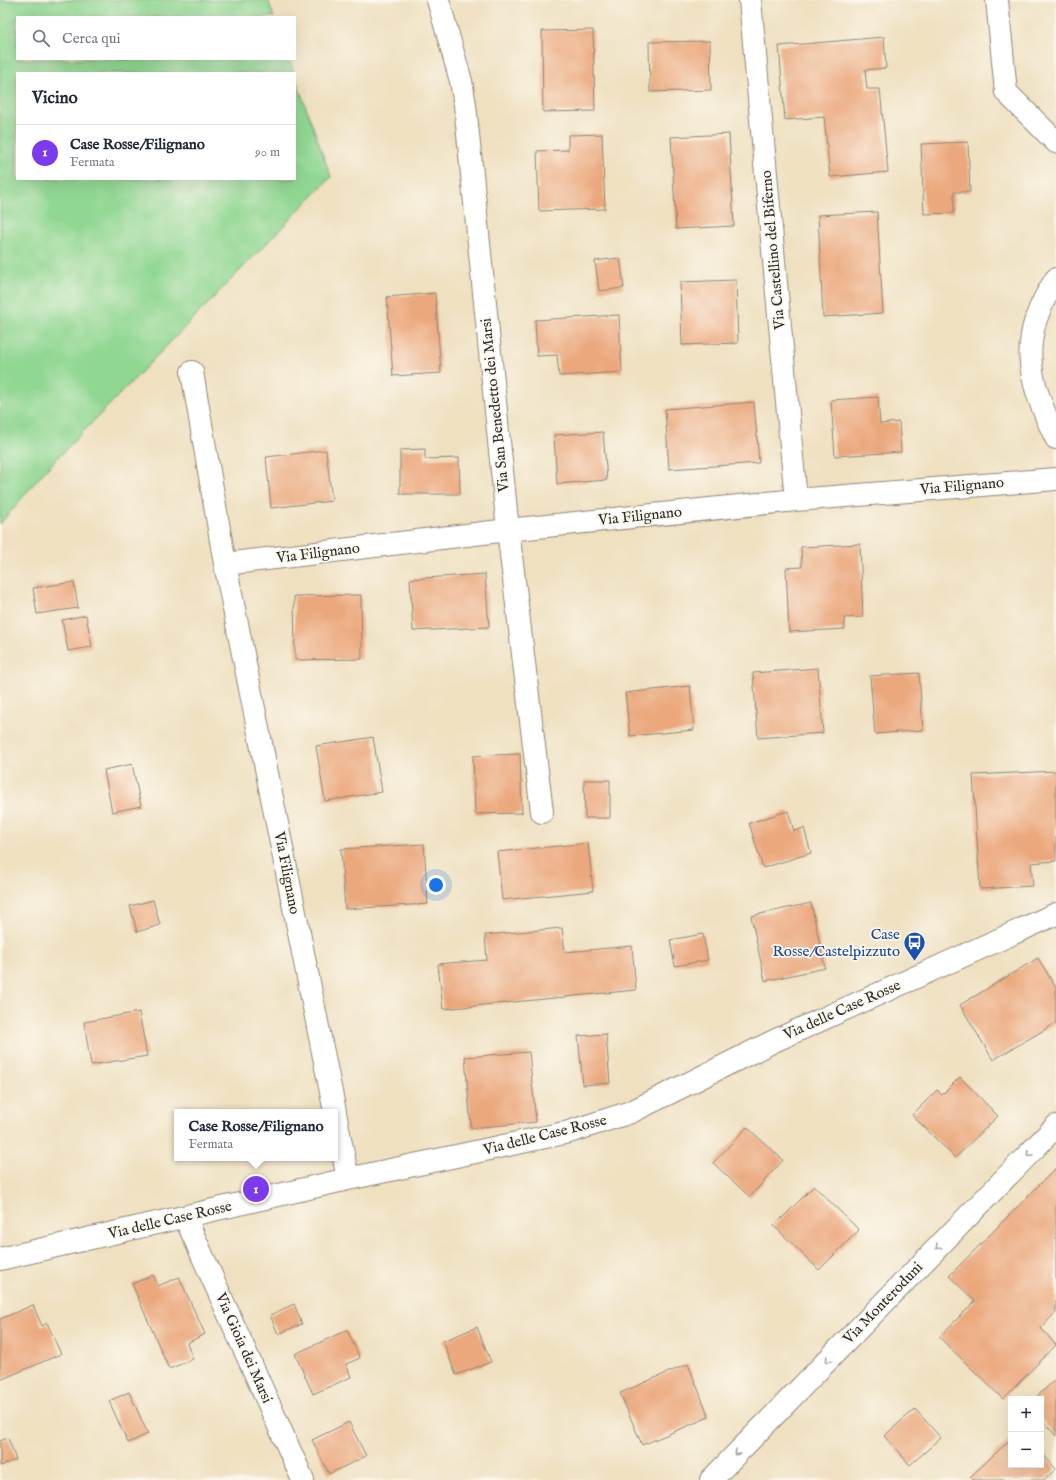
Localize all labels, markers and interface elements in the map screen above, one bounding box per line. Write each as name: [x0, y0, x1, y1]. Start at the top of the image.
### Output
search box: [16, 16, 296, 60]
icon: search: [30, 27, 52, 49]
text: Cerca qui: [62, 29, 121, 48]
text: Vicino: [32, 88, 78, 109]
text: Case Rosse/Filignano: [70, 135, 205, 154]
text: 1: [43, 144, 47, 161]
text: 90 m: [255, 144, 280, 161]
text: Fermata: [70, 154, 115, 171]
street label: Via Castellino del Biferno: [757, 170, 790, 331]
street label: Via San Benedetto dei Marsi: [476, 317, 514, 494]
street label: Via Filignano: [918, 473, 1005, 499]
street label: Via Filignano: [596, 502, 683, 530]
street label: Via Filignano: [274, 538, 361, 568]
street label: Via Filignano: [269, 829, 304, 916]
your location: [426, 875, 446, 895]
place label: Case Rosse/Castelpizzuto: [772, 925, 900, 961]
bus stop icon: Case Rosse/Castelpizzuto: [902, 930, 928, 963]
street label: Via delle Case Rosse: [780, 976, 904, 1045]
popup: [174, 1109, 338, 1161]
street label: Via delle Case Rosse: [480, 1110, 609, 1160]
text: Case Rosse/Filignano: [189, 1117, 323, 1136]
text: Fermata: [189, 1136, 233, 1153]
one-way arrow: [1026, 1149, 1034, 1157]
pin: 1: [243, 1174, 269, 1204]
street label: Via delle Case Rosse: [105, 1197, 234, 1244]
one-way arrow: [935, 1242, 943, 1250]
street label: Via Monteroduni: [838, 1258, 927, 1349]
street label: Via Gioia dei Marsi: [211, 1289, 277, 1406]
one-way arrow: [825, 1355, 833, 1363]
map controls: [1008, 1396, 1044, 1468]
button: +: [1008, 1396, 1044, 1432]
button: −: [1008, 1432, 1044, 1468]
one-way arrow: [734, 1448, 742, 1456]

